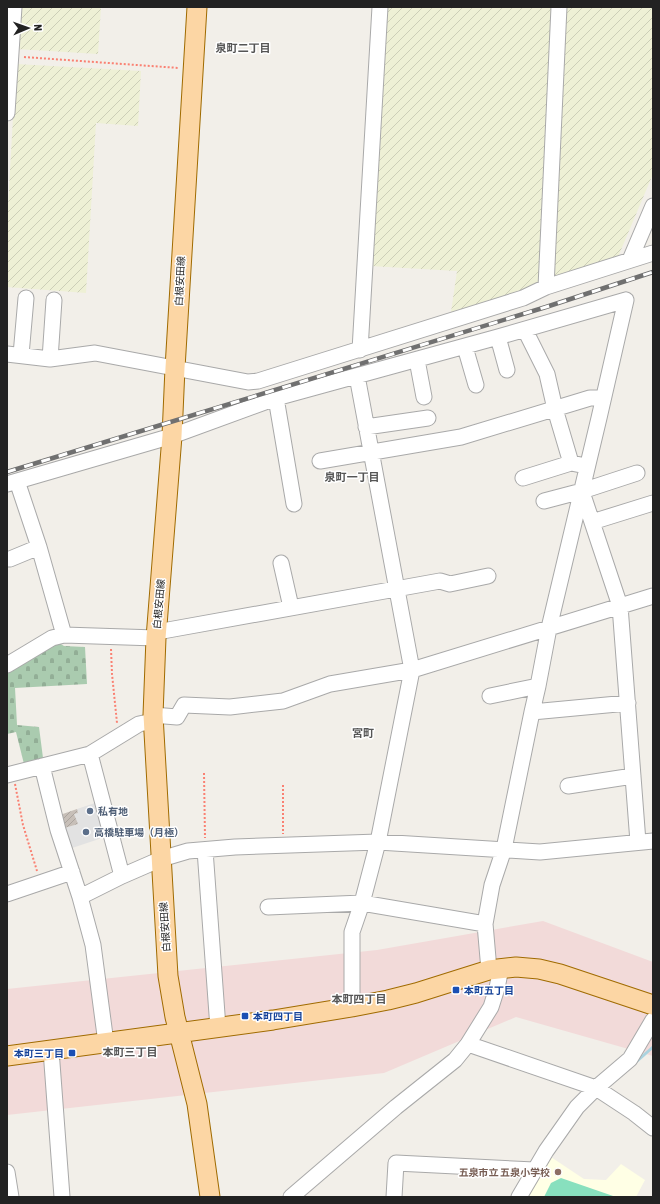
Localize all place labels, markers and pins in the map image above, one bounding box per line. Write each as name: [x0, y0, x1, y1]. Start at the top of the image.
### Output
marker: 私有地: [85, 806, 95, 816]
place label: 私有地: [98, 806, 128, 817]
marker: 高橋駐車場（月極）: [81, 827, 91, 837]
place label: 高橋駐車場（月極）: [94, 827, 184, 838]
marker: 本町五丁目: [451, 985, 461, 995]
place label: 本町五丁目: [463, 985, 514, 996]
marker: 本町四丁目: [240, 1011, 250, 1021]
place label: 本町四丁目: [252, 1011, 303, 1022]
place label: 本町三丁目: [13, 1048, 64, 1059]
marker: 本町三丁目: [67, 1048, 77, 1058]
place label: 五泉市立 五泉小学校: [459, 1167, 550, 1178]
marker: 五泉市立 五泉小学校: [553, 1167, 563, 1177]

